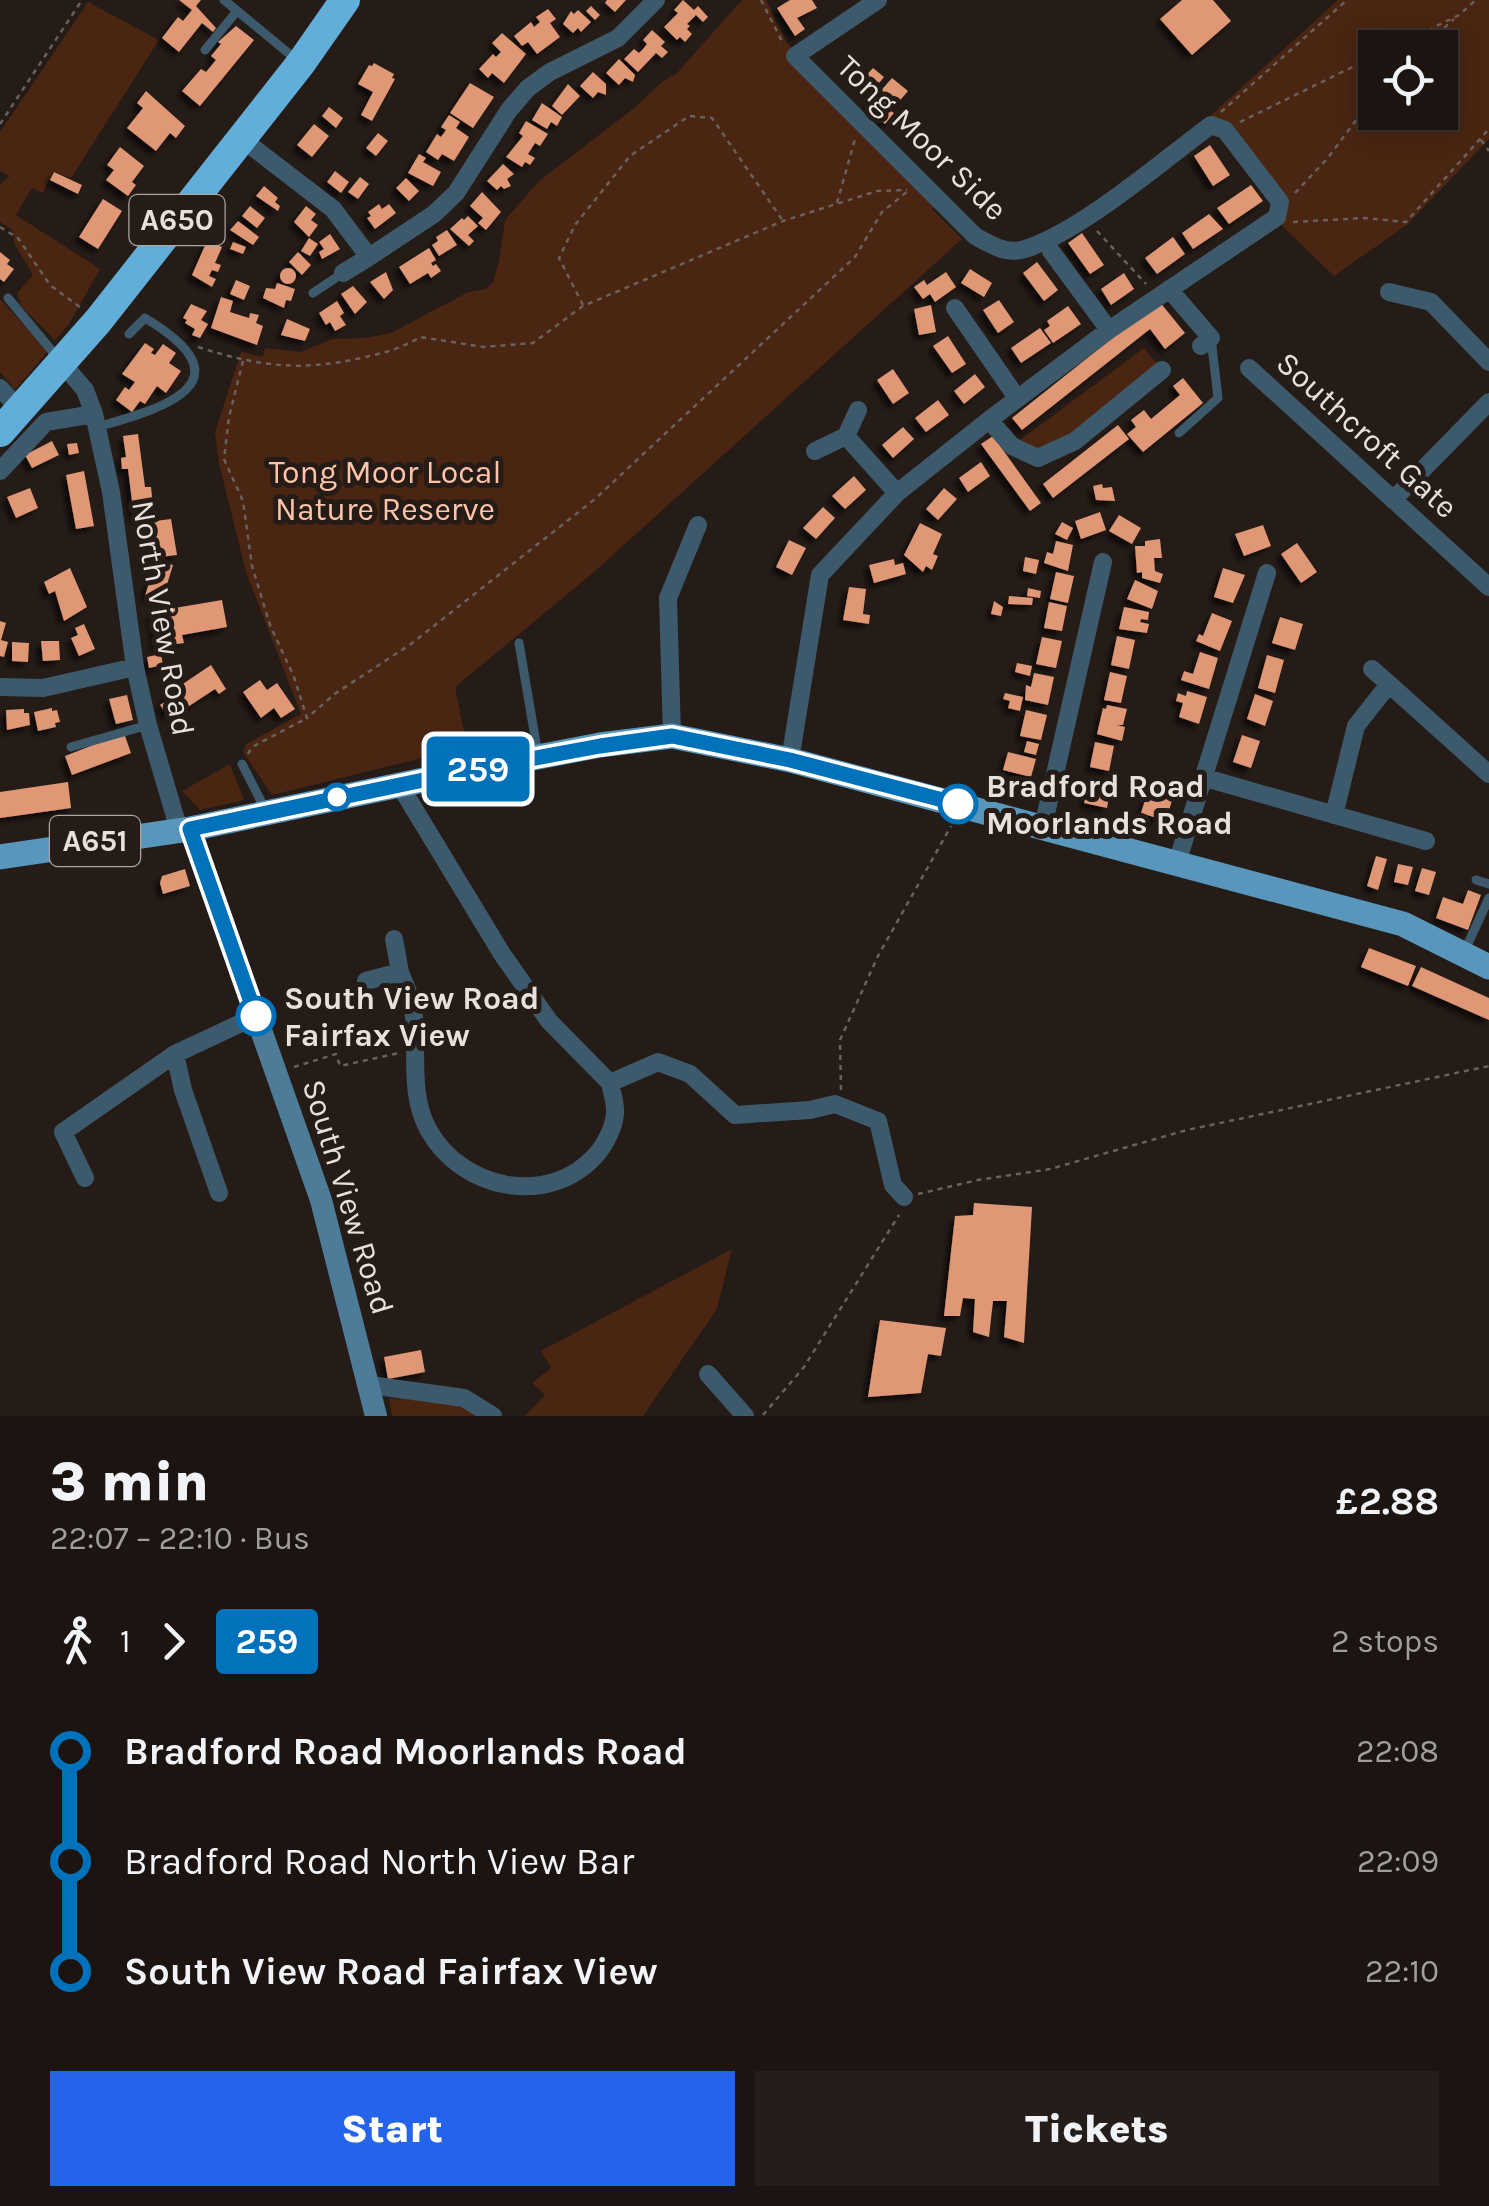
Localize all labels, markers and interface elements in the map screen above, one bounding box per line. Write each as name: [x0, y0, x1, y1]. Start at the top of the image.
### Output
map controls: [1358, 30, 1458, 130]
button: locate: [1358, 30, 1458, 130]
street label: Tong Moor Side: [829, 48, 1015, 228]
road number: A650: [130, 195, 224, 245]
street label: Southcroft Gate: [1269, 344, 1465, 526]
park label: Tong Moor Local Nature Reserve: [269, 454, 501, 528]
street label: North View Road: [124, 497, 202, 739]
line badge: 259: [420, 736, 536, 802]
text: 259: [447, 749, 509, 790]
place label: Bradford Road Moorlands Road: [986, 768, 1233, 842]
unlabelled marker: [324, 784, 350, 810]
marker: Bradford Road Moorlands Road: [939, 785, 977, 823]
road number: A651: [50, 816, 140, 866]
place label: South View Road Fairfax View: [284, 980, 539, 1054]
marker: South View Road Fairfax View: [237, 997, 275, 1035]
street label: South View Road: [295, 1075, 401, 1319]
text: 3 min: [50, 1450, 209, 1514]
text: £2.88: [1336, 1479, 1439, 1524]
text: 22:07 – 22:10 · Bus: [50, 1520, 310, 1557]
icon: walk: [50, 1614, 105, 1669]
icon: forward: [146, 1614, 201, 1669]
text: 259: [236, 1621, 298, 1662]
text: 1: [120, 1623, 131, 1660]
text: 2 stops: [1331, 1623, 1439, 1660]
text: Bradford Road Moorlands Road: [124, 1729, 687, 1774]
text: 22:08: [1356, 1733, 1439, 1770]
text: Bradford Road North View Bar: [124, 1839, 634, 1884]
text: 22:09: [1357, 1843, 1439, 1880]
text: South View Road Fairfax View: [124, 1949, 658, 1994]
text: 22:10: [1365, 1953, 1439, 1990]
button: Start: [50, 2071, 735, 2186]
button: Tickets: [755, 2071, 1439, 2186]

